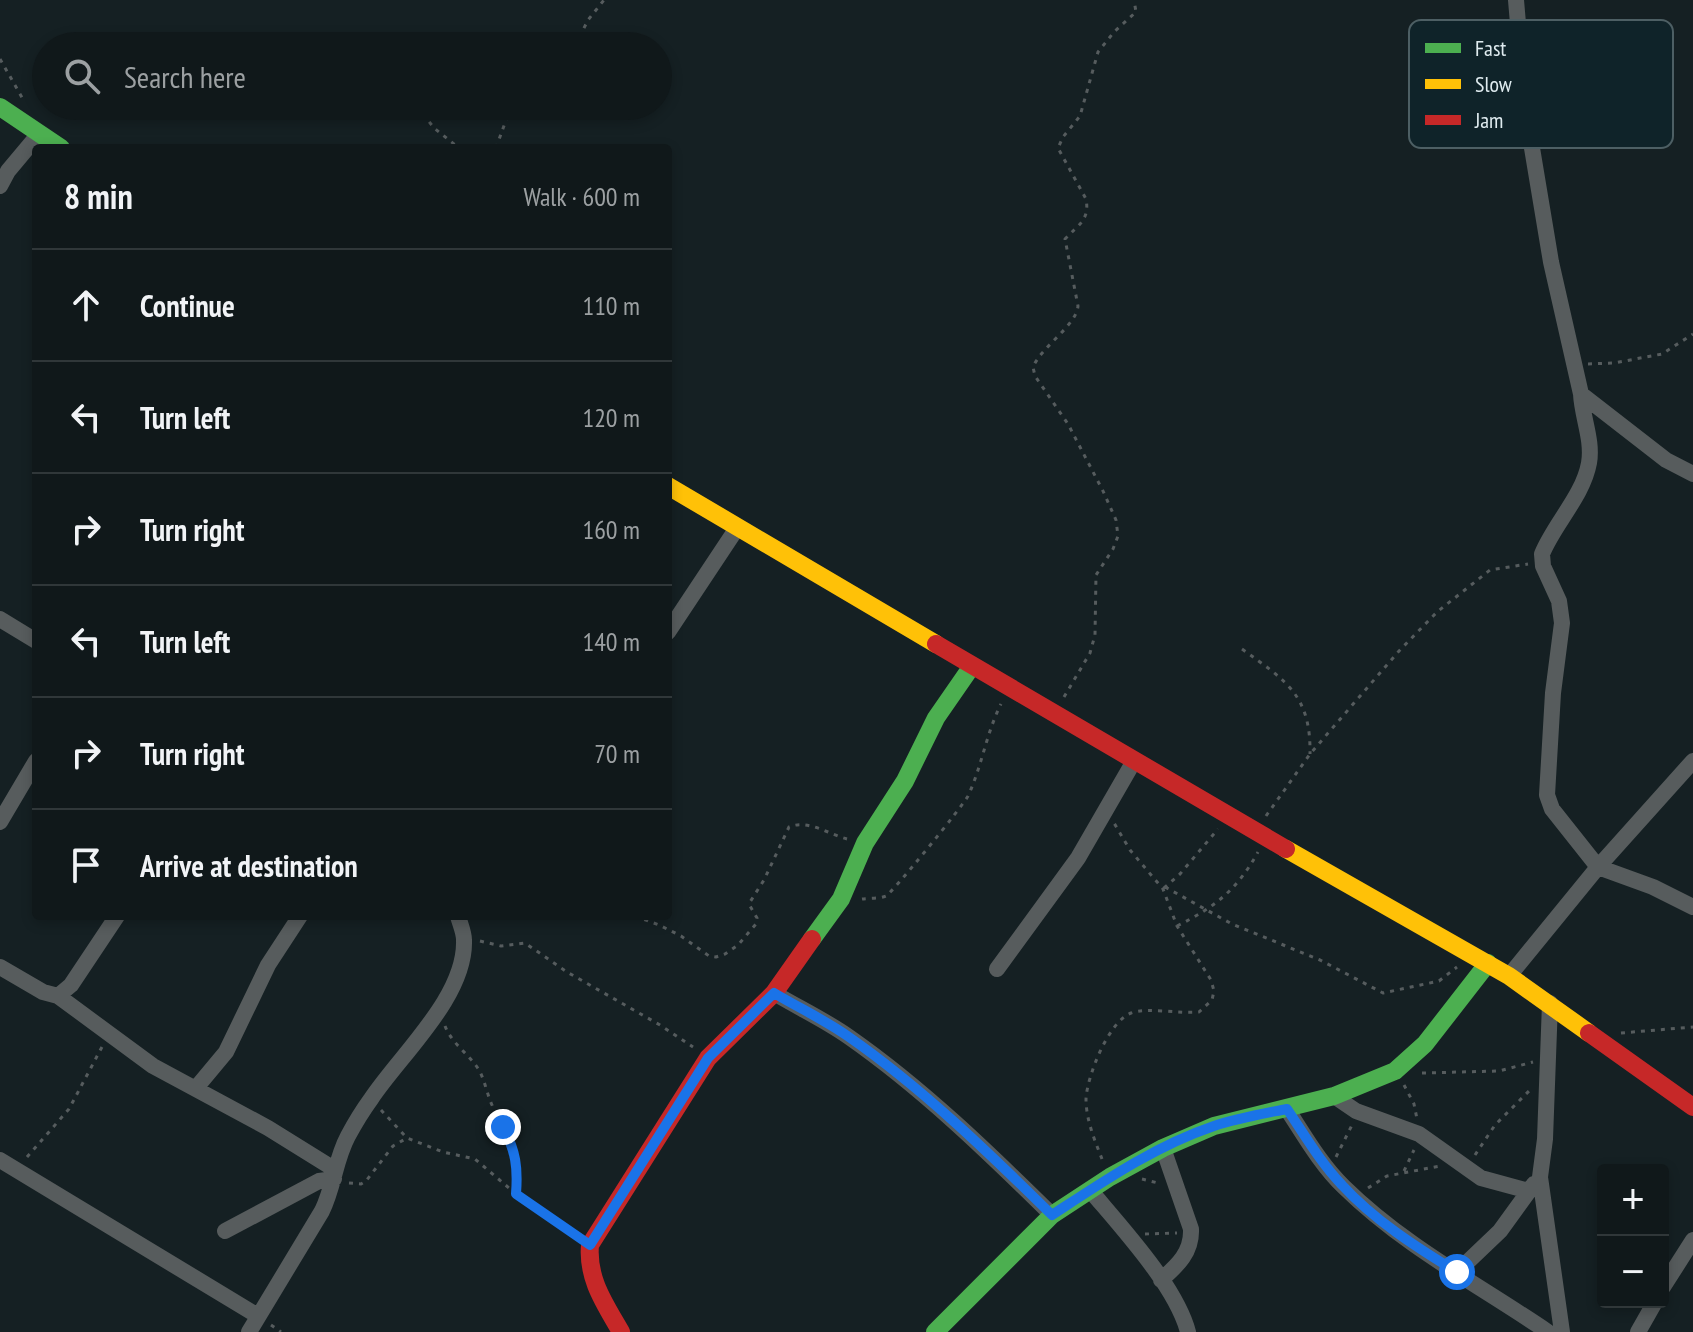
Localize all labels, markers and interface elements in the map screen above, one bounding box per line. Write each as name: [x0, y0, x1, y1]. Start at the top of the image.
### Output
legend: [1409, 20, 1673, 148]
search box: [32, 32, 672, 120]
text: Fast: [1475, 34, 1506, 62]
icon: search: [60, 54, 104, 98]
text: Search here: [124, 57, 246, 96]
text: Slow: [1475, 70, 1512, 98]
text: Jam: [1474, 106, 1503, 134]
text: 8 min: [64, 174, 133, 218]
text: Walk · 600 m: [523, 180, 640, 213]
icon: ahead: [64, 283, 108, 327]
text: Continue: [140, 286, 235, 325]
text: 110 m: [582, 289, 640, 322]
icon: left: [64, 395, 108, 439]
text: Turn left: [140, 398, 230, 437]
text: 120 m: [582, 401, 640, 434]
icon: right: [64, 507, 108, 551]
text: Turn right: [140, 510, 244, 549]
text: 160 m: [582, 513, 640, 546]
icon: left: [64, 619, 108, 663]
text: Turn left: [140, 622, 230, 661]
text: 140 m: [582, 625, 640, 658]
icon: right: [64, 731, 108, 775]
text: Turn right: [140, 734, 244, 773]
text: 70 m: [594, 737, 640, 770]
icon: arrive: [64, 843, 108, 887]
text: Arrive at destination: [140, 846, 358, 885]
route end: [485, 1109, 521, 1145]
map controls: [1597, 1164, 1669, 1308]
button: +: [1597, 1164, 1669, 1236]
button: −: [1597, 1236, 1669, 1308]
route start: [1439, 1254, 1475, 1290]

